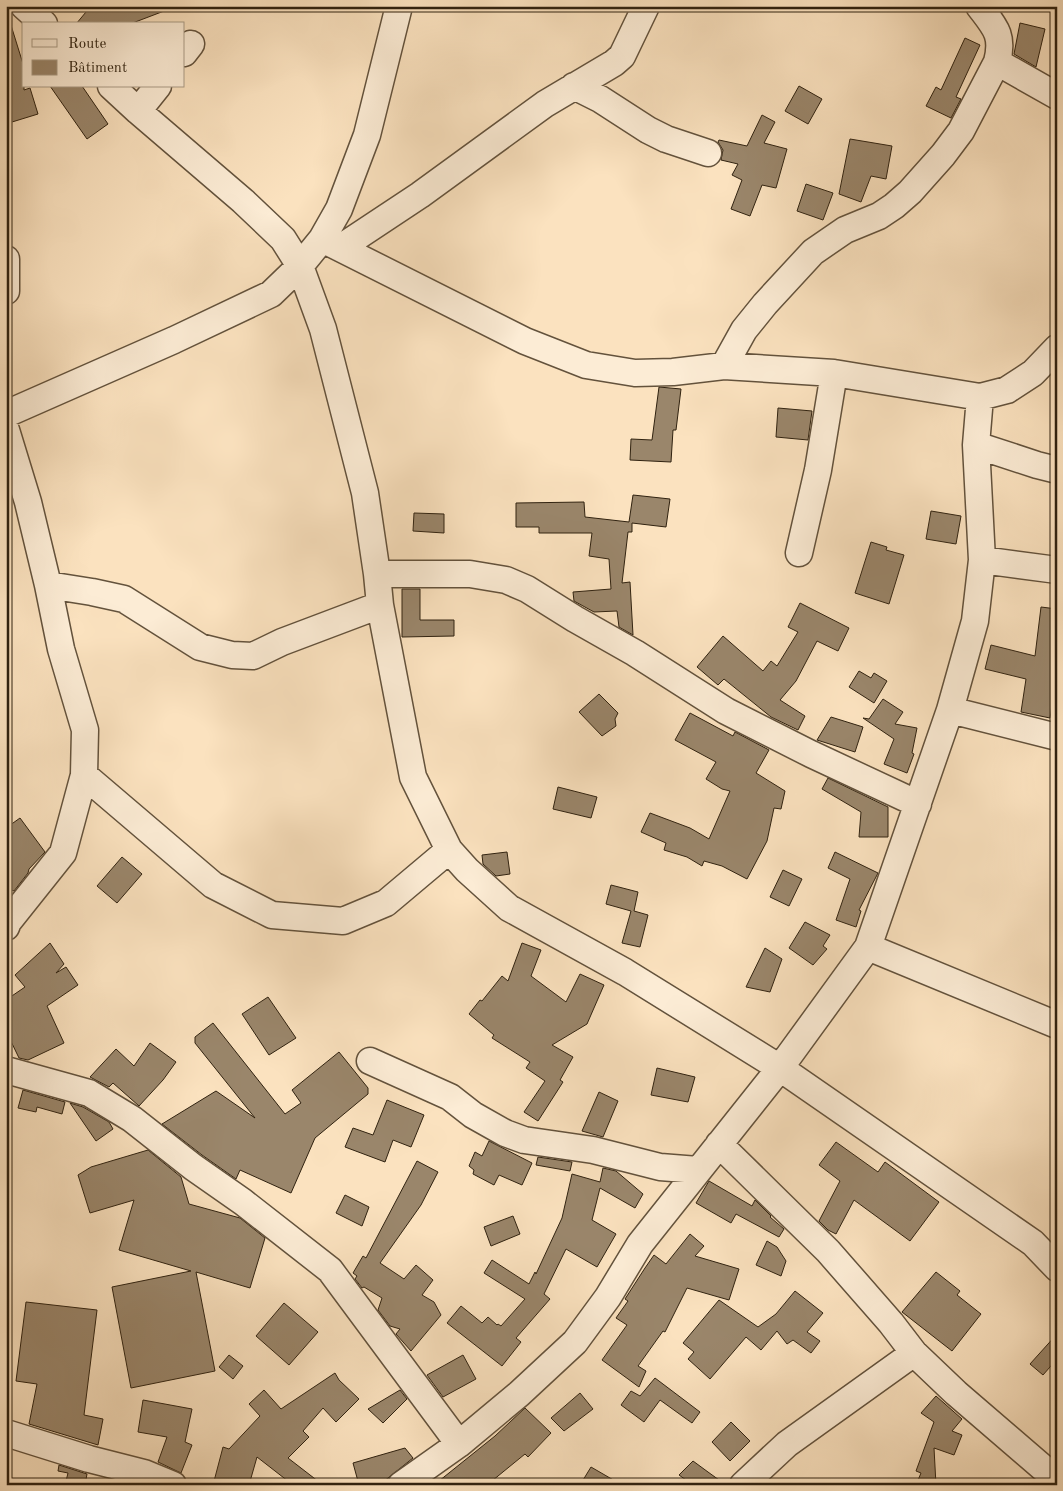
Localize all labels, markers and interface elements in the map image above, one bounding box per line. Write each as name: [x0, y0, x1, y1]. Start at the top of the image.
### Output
legend: [22, 22, 185, 88]
text: Route: [68, 37, 106, 52]
text: Bâtiment: [68, 61, 127, 76]

